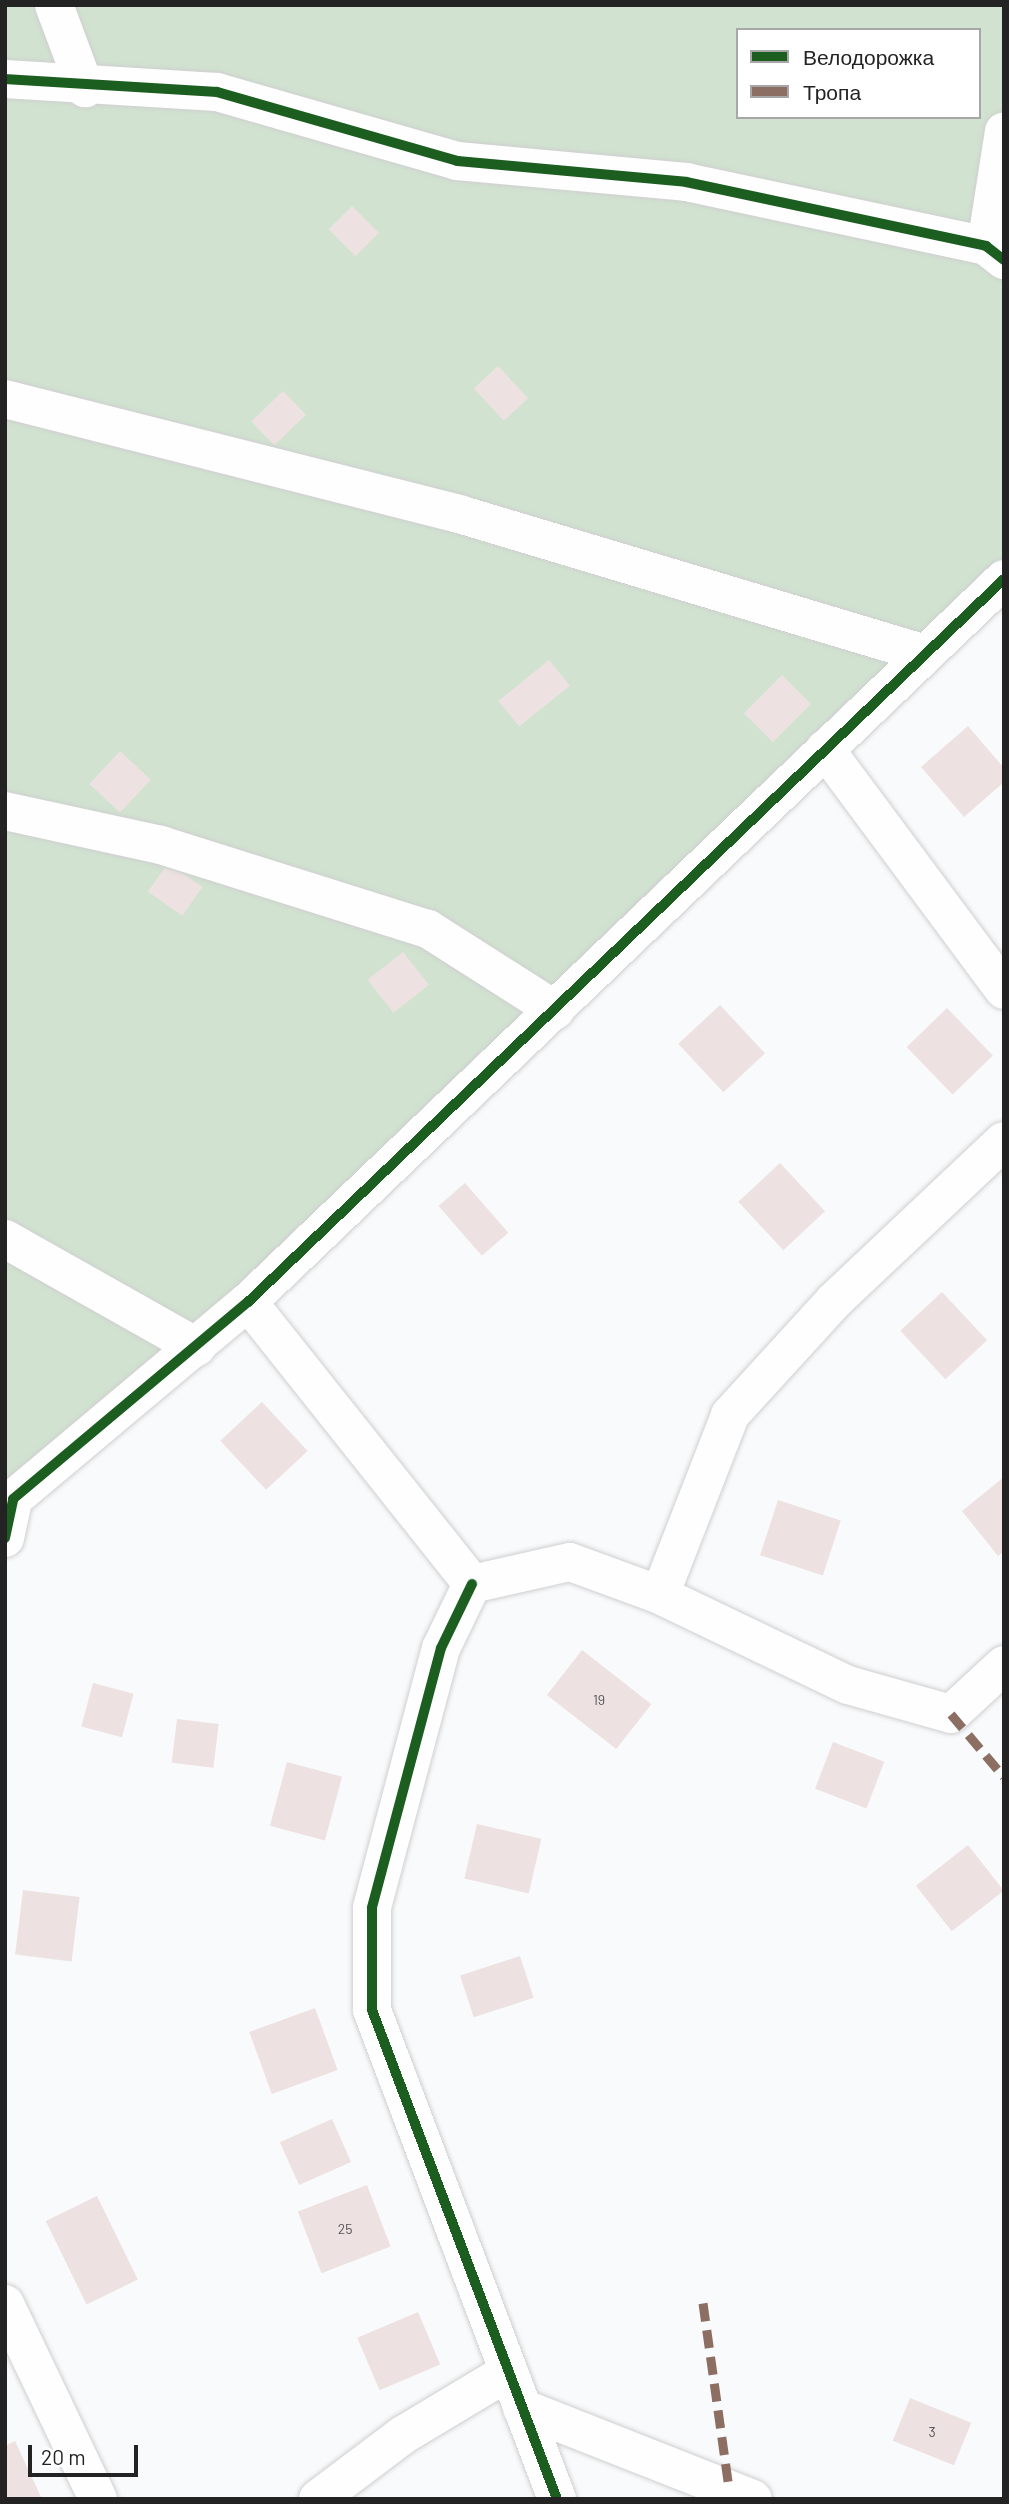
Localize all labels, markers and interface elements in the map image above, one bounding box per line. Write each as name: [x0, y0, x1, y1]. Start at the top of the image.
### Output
legend: [736, 28, 981, 119]
text: Велодорожка: [803, 44, 934, 69]
text: Тропа: [803, 79, 861, 104]
house number: 19: [593, 1692, 605, 1708]
house number: 25: [338, 2221, 352, 2237]
house number: 3: [928, 2424, 936, 2440]
scale bar: [32, 2430, 142, 2474]
text: 20 m: [41, 2444, 86, 2469]

